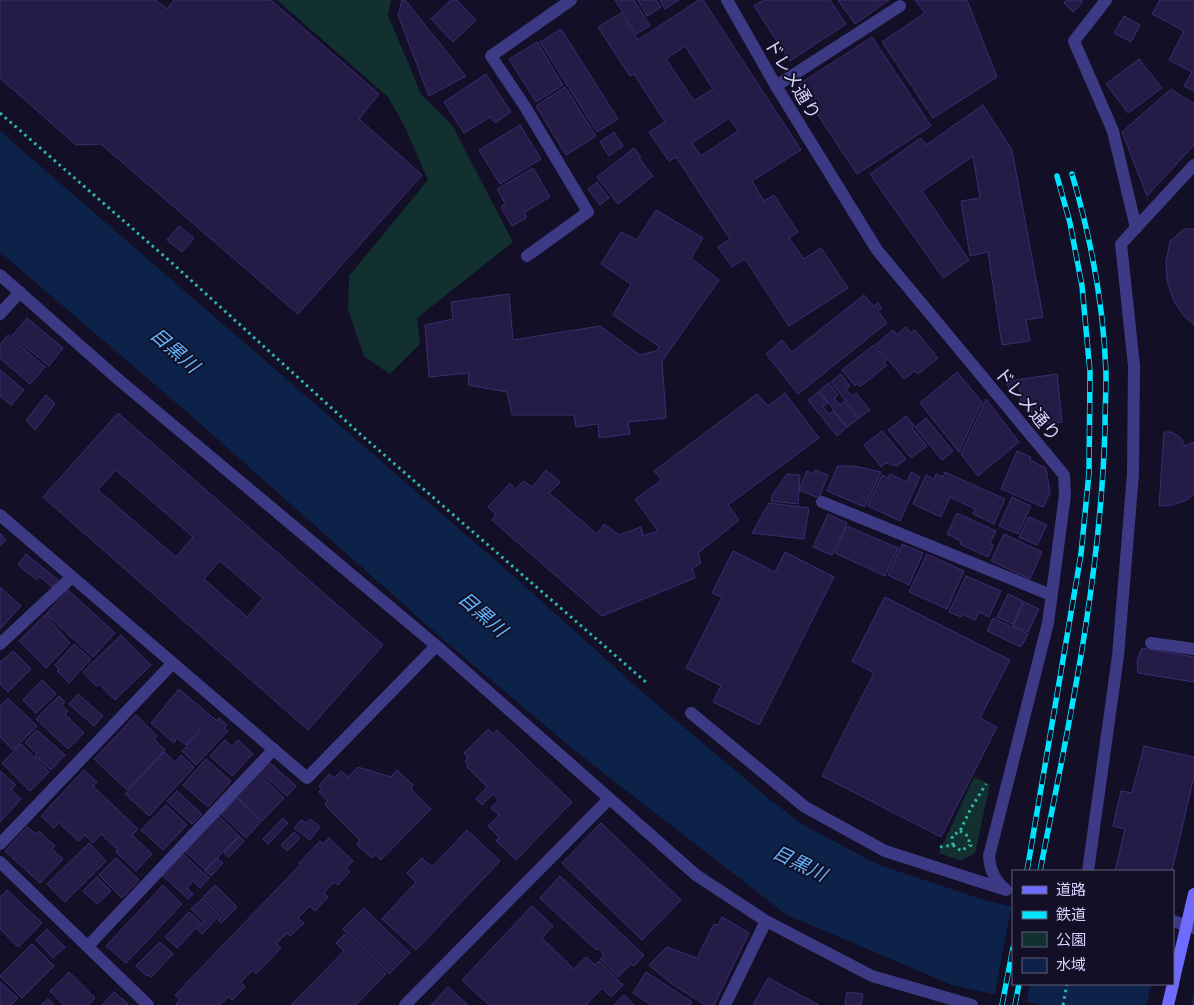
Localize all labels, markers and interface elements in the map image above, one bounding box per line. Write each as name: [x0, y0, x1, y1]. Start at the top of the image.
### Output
street label: ドレメ通り: [759, 34, 827, 124]
water label: 目黒川: [145, 321, 207, 380]
street label: ドレメ通り: [989, 361, 1067, 447]
water label: 目黒川: [453, 585, 515, 644]
water label: 目黒川: [769, 839, 833, 888]
legend: [1012, 870, 1174, 985]
text: 道路: [1056, 879, 1086, 900]
text: 鉄道: [1056, 904, 1086, 925]
text: 公園: [1056, 929, 1086, 950]
text: 水域: [1056, 954, 1086, 975]

